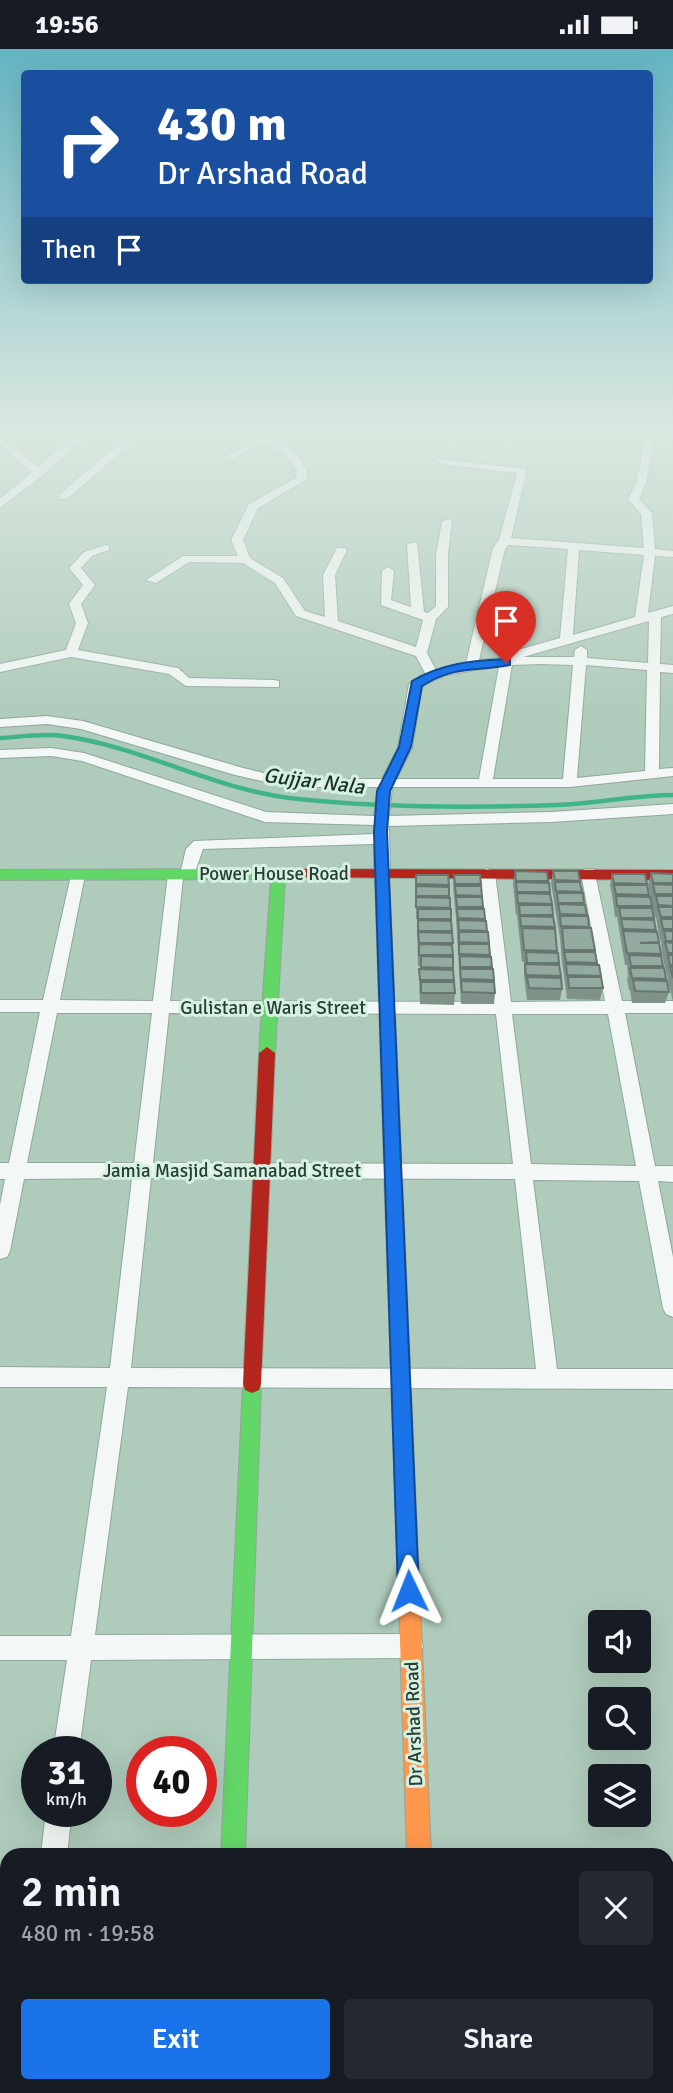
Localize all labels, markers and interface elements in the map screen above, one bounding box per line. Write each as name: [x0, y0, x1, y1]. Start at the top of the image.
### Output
text: 19:56: [35, 9, 99, 41]
text: 430 m: [157, 94, 287, 154]
icon: right: [42, 98, 133, 189]
text: Dr Arshad Road: [157, 154, 368, 193]
icon: arrive: [110, 231, 148, 269]
text: Then: [42, 234, 96, 266]
pin: [476, 591, 536, 663]
icon: arrive: [487, 602, 525, 640]
water label: Gujjar Nala: [262, 762, 367, 800]
street label: Power House Road: [199, 862, 349, 886]
street label: Gulistan e Waris Street: [180, 996, 366, 1020]
street label: Jamia Masjid Samanabad Street: [103, 1159, 361, 1183]
position arrow: [372, 1554, 446, 1628]
map controls: [588, 1610, 651, 1827]
button: sound: [588, 1610, 651, 1673]
street label: Dr Arshad Road: [400, 1661, 428, 1787]
button: search: [588, 1687, 651, 1750]
speed limit sign: 40: [126, 1736, 217, 1827]
text: 31: [48, 1751, 85, 1794]
button: layers: [588, 1764, 651, 1827]
text: km/h: [46, 1788, 87, 1810]
text: 2 min: [21, 1867, 122, 1918]
button: close: [579, 1871, 653, 1945]
text: 480 m · 19:58: [21, 1919, 155, 1948]
button: Exit: [21, 1999, 330, 2079]
button: Share: [344, 1999, 653, 2079]

